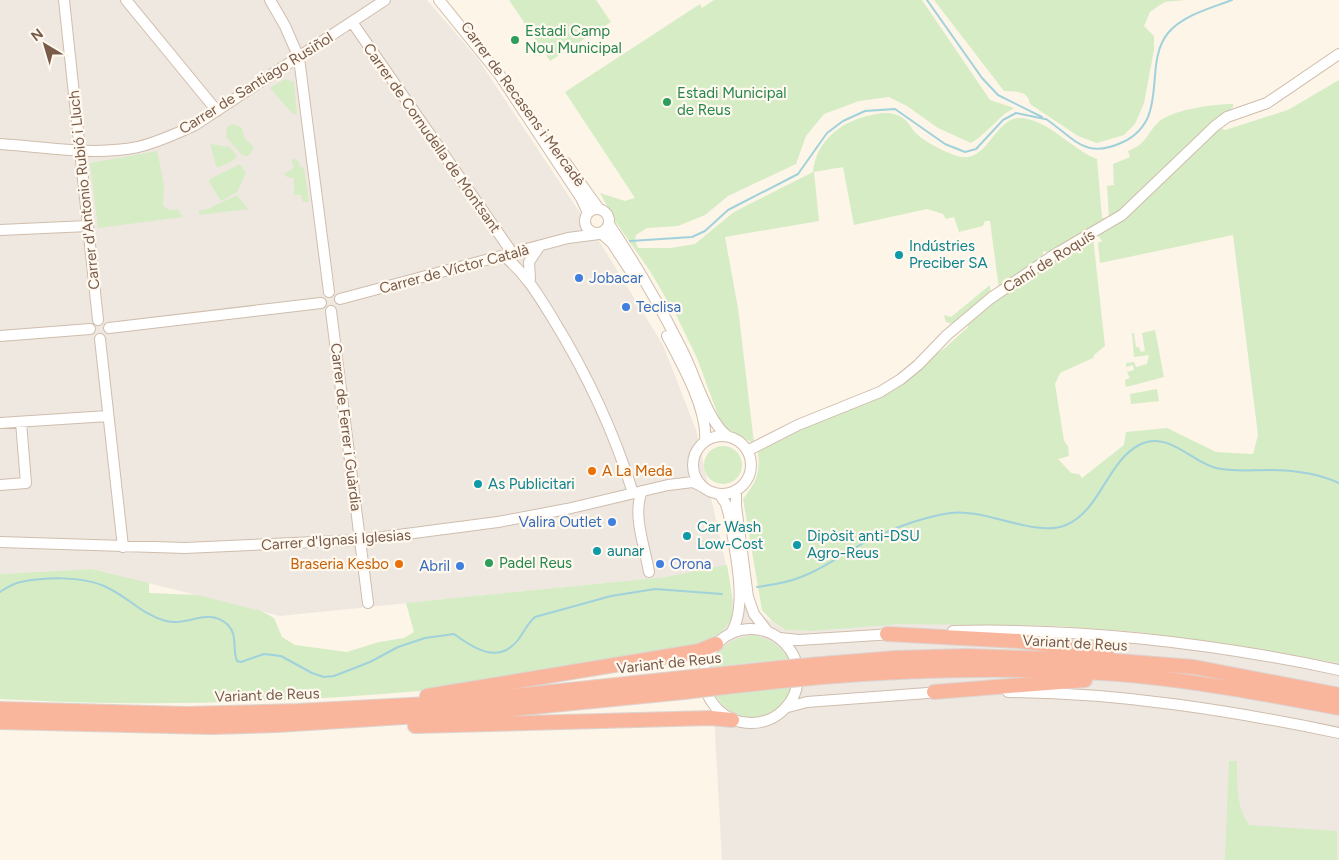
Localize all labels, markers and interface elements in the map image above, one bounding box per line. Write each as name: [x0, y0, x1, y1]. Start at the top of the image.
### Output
street label: Carrer de Recasens i Mercadè: [457, 18, 589, 190]
north arrow: [20, 20, 70, 70]
place label: Estadi Camp Nou Municipal: [525, 22, 622, 57]
text: N: [28, 25, 47, 45]
street label: Carrer de Santiago Rusiñol: [176, 28, 336, 138]
marker: Estadi Camp Nou Municipal: [509, 34, 521, 46]
street label: Carrer de Cornudella de Montsant: [359, 40, 505, 237]
place label: Estadi Municipal de Reus: [677, 84, 786, 119]
street label: Carrer d'Antonio Rubió i Lluch: [65, 90, 103, 290]
marker: Estadi Municipal de Reus: [661, 96, 673, 108]
street label: Camí de Roquís: [1000, 226, 1098, 296]
place label: Indústries Preciber SA: [909, 237, 988, 272]
street label: Carrer de Víctor Català: [377, 240, 531, 298]
marker: Indústries Preciber SA: [893, 249, 905, 261]
place label: Jobacar: [589, 269, 643, 287]
marker: Jobacar: [573, 272, 585, 284]
place label: Teclisa: [636, 298, 681, 316]
marker: Teclisa: [620, 301, 632, 313]
street label: Carrer de Ferrer i Guàrdia: [327, 342, 365, 512]
place label: A La Meda: [602, 462, 672, 480]
marker: A La Meda: [586, 465, 598, 477]
place label: As Publicitari: [488, 475, 575, 493]
marker: As Publicitari: [472, 478, 484, 490]
place label: Valira Outlet: [519, 513, 602, 531]
marker: Valira Outlet: [606, 516, 618, 528]
place label: Car Wash Low-Cost: [697, 518, 764, 553]
street label: Carrer d'Ignasi Iglesias: [261, 526, 411, 554]
place label: Dipòsit anti-DSU Agro-Reus: [807, 527, 920, 562]
marker: Car Wash Low-Cost: [681, 530, 693, 542]
marker: Dipòsit anti-DSU Agro-Reus: [791, 539, 803, 551]
place label: aunar: [607, 542, 644, 560]
marker: aunar: [591, 545, 603, 557]
place label: Padel Reus: [499, 554, 572, 572]
place label: Braseria Kesbo: [290, 555, 389, 573]
place label: Orona: [670, 555, 711, 573]
place label: Abril: [419, 557, 450, 575]
marker: Padel Reus: [483, 557, 495, 569]
marker: Braseria Kesbo: [393, 558, 405, 570]
marker: Orona: [654, 558, 666, 570]
marker: Abril: [454, 560, 466, 572]
street label: Variant de Reus: [1022, 631, 1128, 655]
street label: Variant de Reus: [616, 649, 722, 677]
street label: Variant de Reus: [214, 684, 320, 706]

